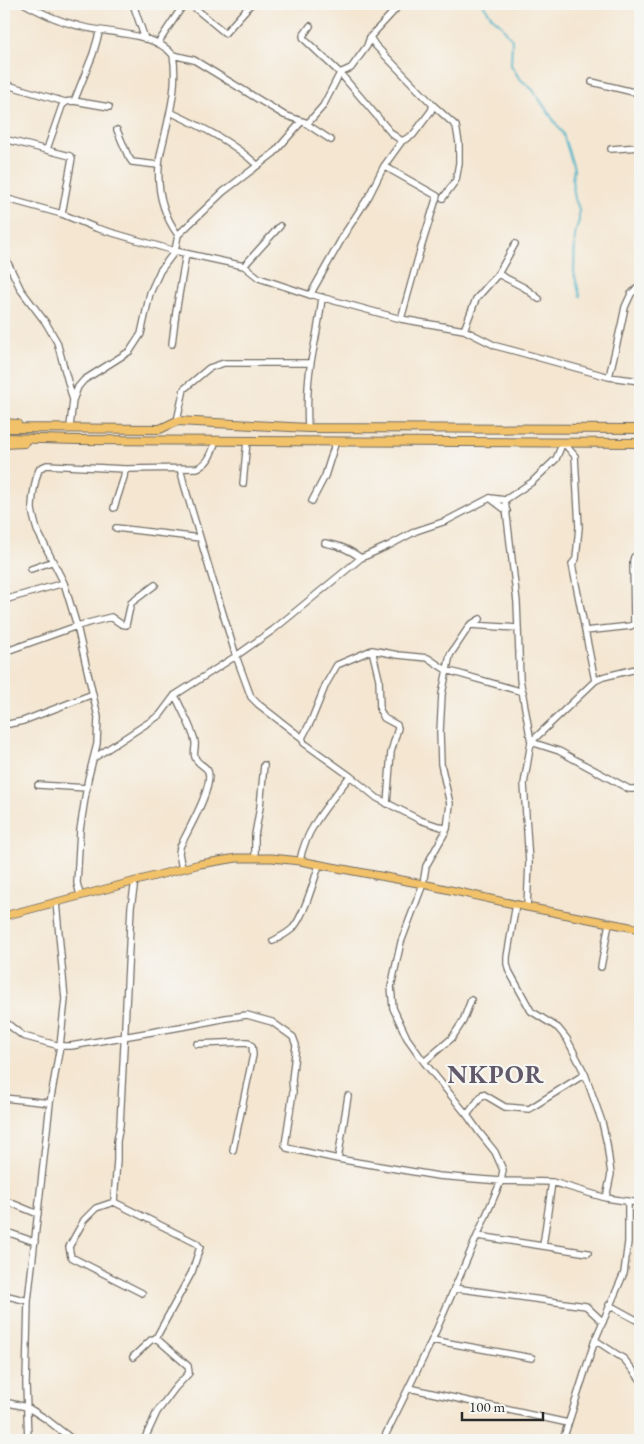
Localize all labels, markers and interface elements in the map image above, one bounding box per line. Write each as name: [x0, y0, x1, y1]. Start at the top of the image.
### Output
district label: NKPOR: [447, 1058, 545, 1090]
scale bar: [462, 1389, 543, 1421]
text: 100 m: [469, 1397, 506, 1416]

